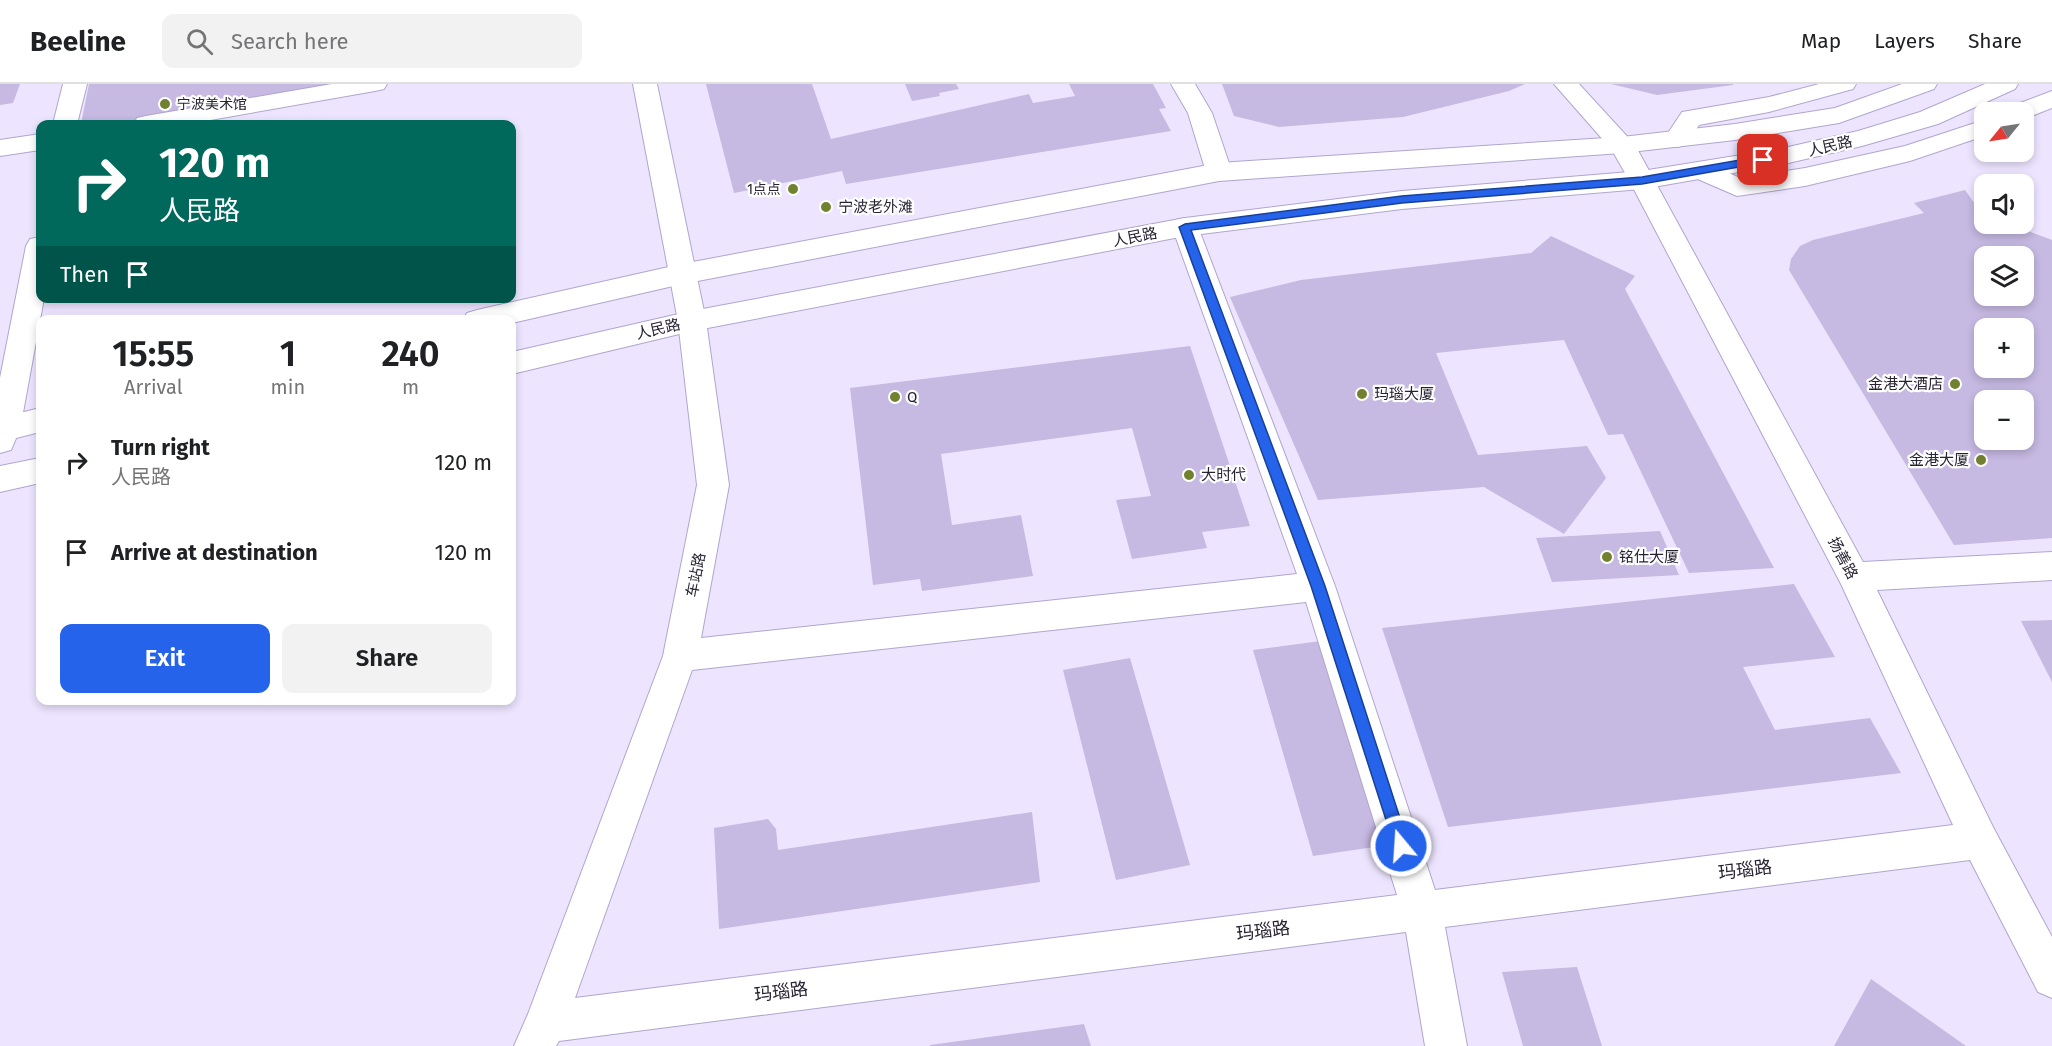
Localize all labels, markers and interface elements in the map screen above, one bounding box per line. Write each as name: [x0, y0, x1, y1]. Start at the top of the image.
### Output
search box: [162, 14, 582, 68]
text: Beeline: [30, 25, 126, 58]
icon: search: [183, 25, 216, 58]
text: Search here: [231, 28, 349, 55]
text: Map: [1801, 28, 1841, 54]
text: Layers: [1874, 28, 1935, 54]
text: Share: [1968, 28, 2022, 54]
place label: 宁波美术馆: [177, 96, 247, 113]
marker: 宁波美术馆: [158, 97, 172, 111]
north arrow: [1974, 102, 2034, 162]
map controls: [1974, 102, 2034, 450]
street label: 人民路: [1806, 132, 1854, 160]
pin: [1737, 134, 1788, 185]
text: 120 m: [159, 138, 270, 188]
icon: arrive: [1746, 143, 1779, 176]
icon: right: [60, 144, 138, 222]
button: sound: [1974, 174, 2034, 234]
place label: 1点点: [747, 181, 781, 198]
marker: 1点点: [786, 182, 800, 196]
text: 人民路: [159, 195, 240, 227]
place label: 宁波老外滩: [838, 198, 913, 216]
marker: 宁波老外滩: [819, 200, 833, 214]
street label: 人民路: [1111, 224, 1159, 250]
button: layers: [1974, 246, 2034, 306]
icon: arrive: [121, 258, 154, 291]
text: Then: [60, 261, 109, 288]
street label: 人民路: [634, 315, 682, 343]
button: +: [1974, 318, 2034, 378]
text: 15:55: [112, 332, 194, 376]
text: 1: [280, 332, 296, 376]
text: 240: [381, 332, 440, 376]
text: Arrival: [124, 375, 183, 399]
text: min: [271, 375, 305, 399]
text: m: [402, 375, 419, 399]
place label: 金港大酒店: [1868, 375, 1943, 393]
marker: 金港大酒店: [1948, 377, 1962, 391]
place label: 玛瑙大厦: [1374, 385, 1434, 403]
marker: 玛瑙大厦: [1355, 387, 1369, 401]
place label: Q: [907, 388, 917, 406]
marker: Q: [888, 390, 902, 404]
button: −: [1974, 390, 2034, 450]
text: Turn right: [111, 434, 210, 461]
icon: right: [60, 446, 93, 479]
text: 120 m: [435, 449, 492, 476]
place label: 金港大厦: [1909, 451, 1969, 469]
marker: 金港大厦: [1974, 453, 1988, 467]
text: 人民路: [111, 465, 171, 489]
place label: 大时代: [1201, 466, 1246, 484]
marker: 大时代: [1182, 468, 1196, 482]
street label: 扬善路: [1824, 534, 1862, 582]
icon: arrive: [60, 536, 93, 569]
text: Arrive at destination: [111, 539, 318, 566]
text: 120 m: [435, 539, 492, 566]
place label: 铭仕大厦: [1619, 548, 1679, 566]
marker: 铭仕大厦: [1600, 550, 1614, 564]
street label: 车站路: [683, 551, 709, 599]
button: Exit: [60, 624, 270, 693]
button: Share: [282, 624, 492, 693]
position arrow: [1369, 814, 1433, 878]
street label: 玛瑙路: [1717, 856, 1773, 884]
street label: 玛瑙路: [1235, 917, 1291, 945]
street label: 玛瑙路: [753, 978, 809, 1006]

